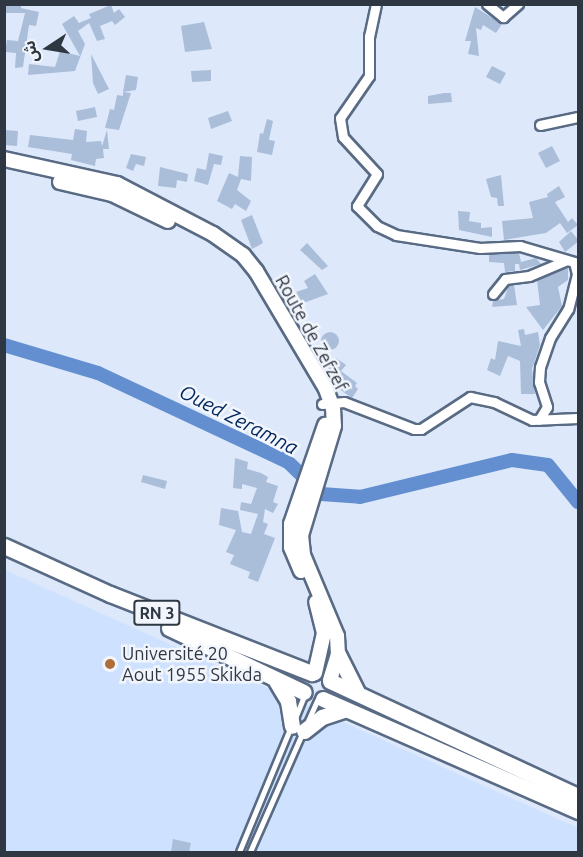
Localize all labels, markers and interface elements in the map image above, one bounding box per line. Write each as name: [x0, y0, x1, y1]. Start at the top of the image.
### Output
north arrow: [18, 18, 78, 78]
text: ش: [19, 39, 41, 64]
street label: Route de Zefzef: [271, 271, 353, 395]
water label: Oued Zeramna: [176, 379, 302, 459]
road number: RN 3: [133, 600, 181, 626]
place label: Université 20 Aout 1955 Skikda: [122, 643, 262, 686]
marker: Université 20 Aout 1955 Skikda: [103, 657, 117, 671]

